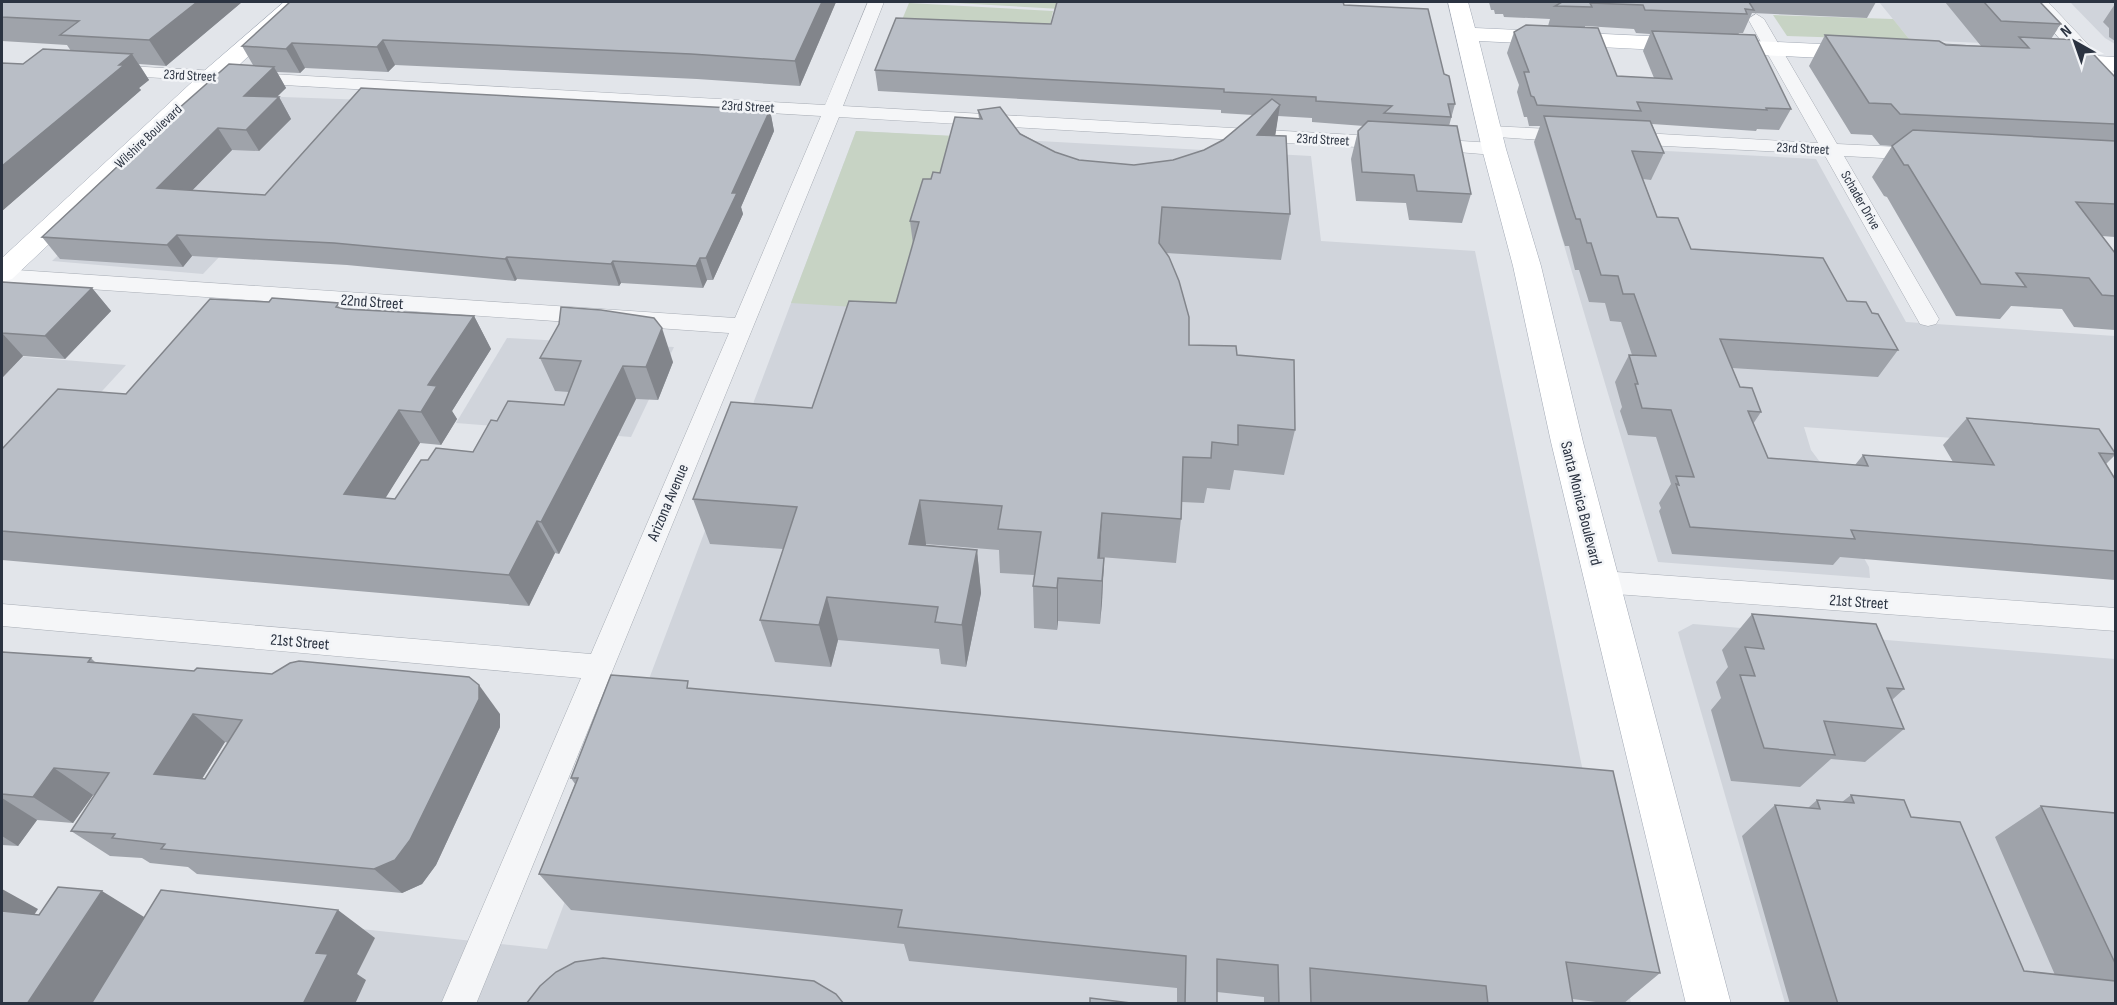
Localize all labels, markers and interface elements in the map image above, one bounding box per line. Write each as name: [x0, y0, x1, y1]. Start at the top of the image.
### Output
north arrow: [2045, 12, 2105, 72]
text: N: [2057, 22, 2076, 42]
street label: 23rd Street: [163, 66, 217, 85]
street label: 23rd Street: [721, 97, 775, 116]
street label: Wilshire Boulevard: [111, 101, 186, 172]
street label: 23rd Street: [1296, 130, 1350, 149]
street label: 23rd Street: [1776, 139, 1830, 158]
street label: Schader Drive: [1837, 168, 1884, 233]
street label: 22nd Street: [340, 291, 404, 314]
street label: Santa Monica Boulevard: [1556, 439, 1605, 567]
street label: Arizona Avenue: [643, 461, 693, 545]
street label: 21st Street: [1829, 591, 1889, 614]
street label: 21st Street: [270, 630, 330, 655]

